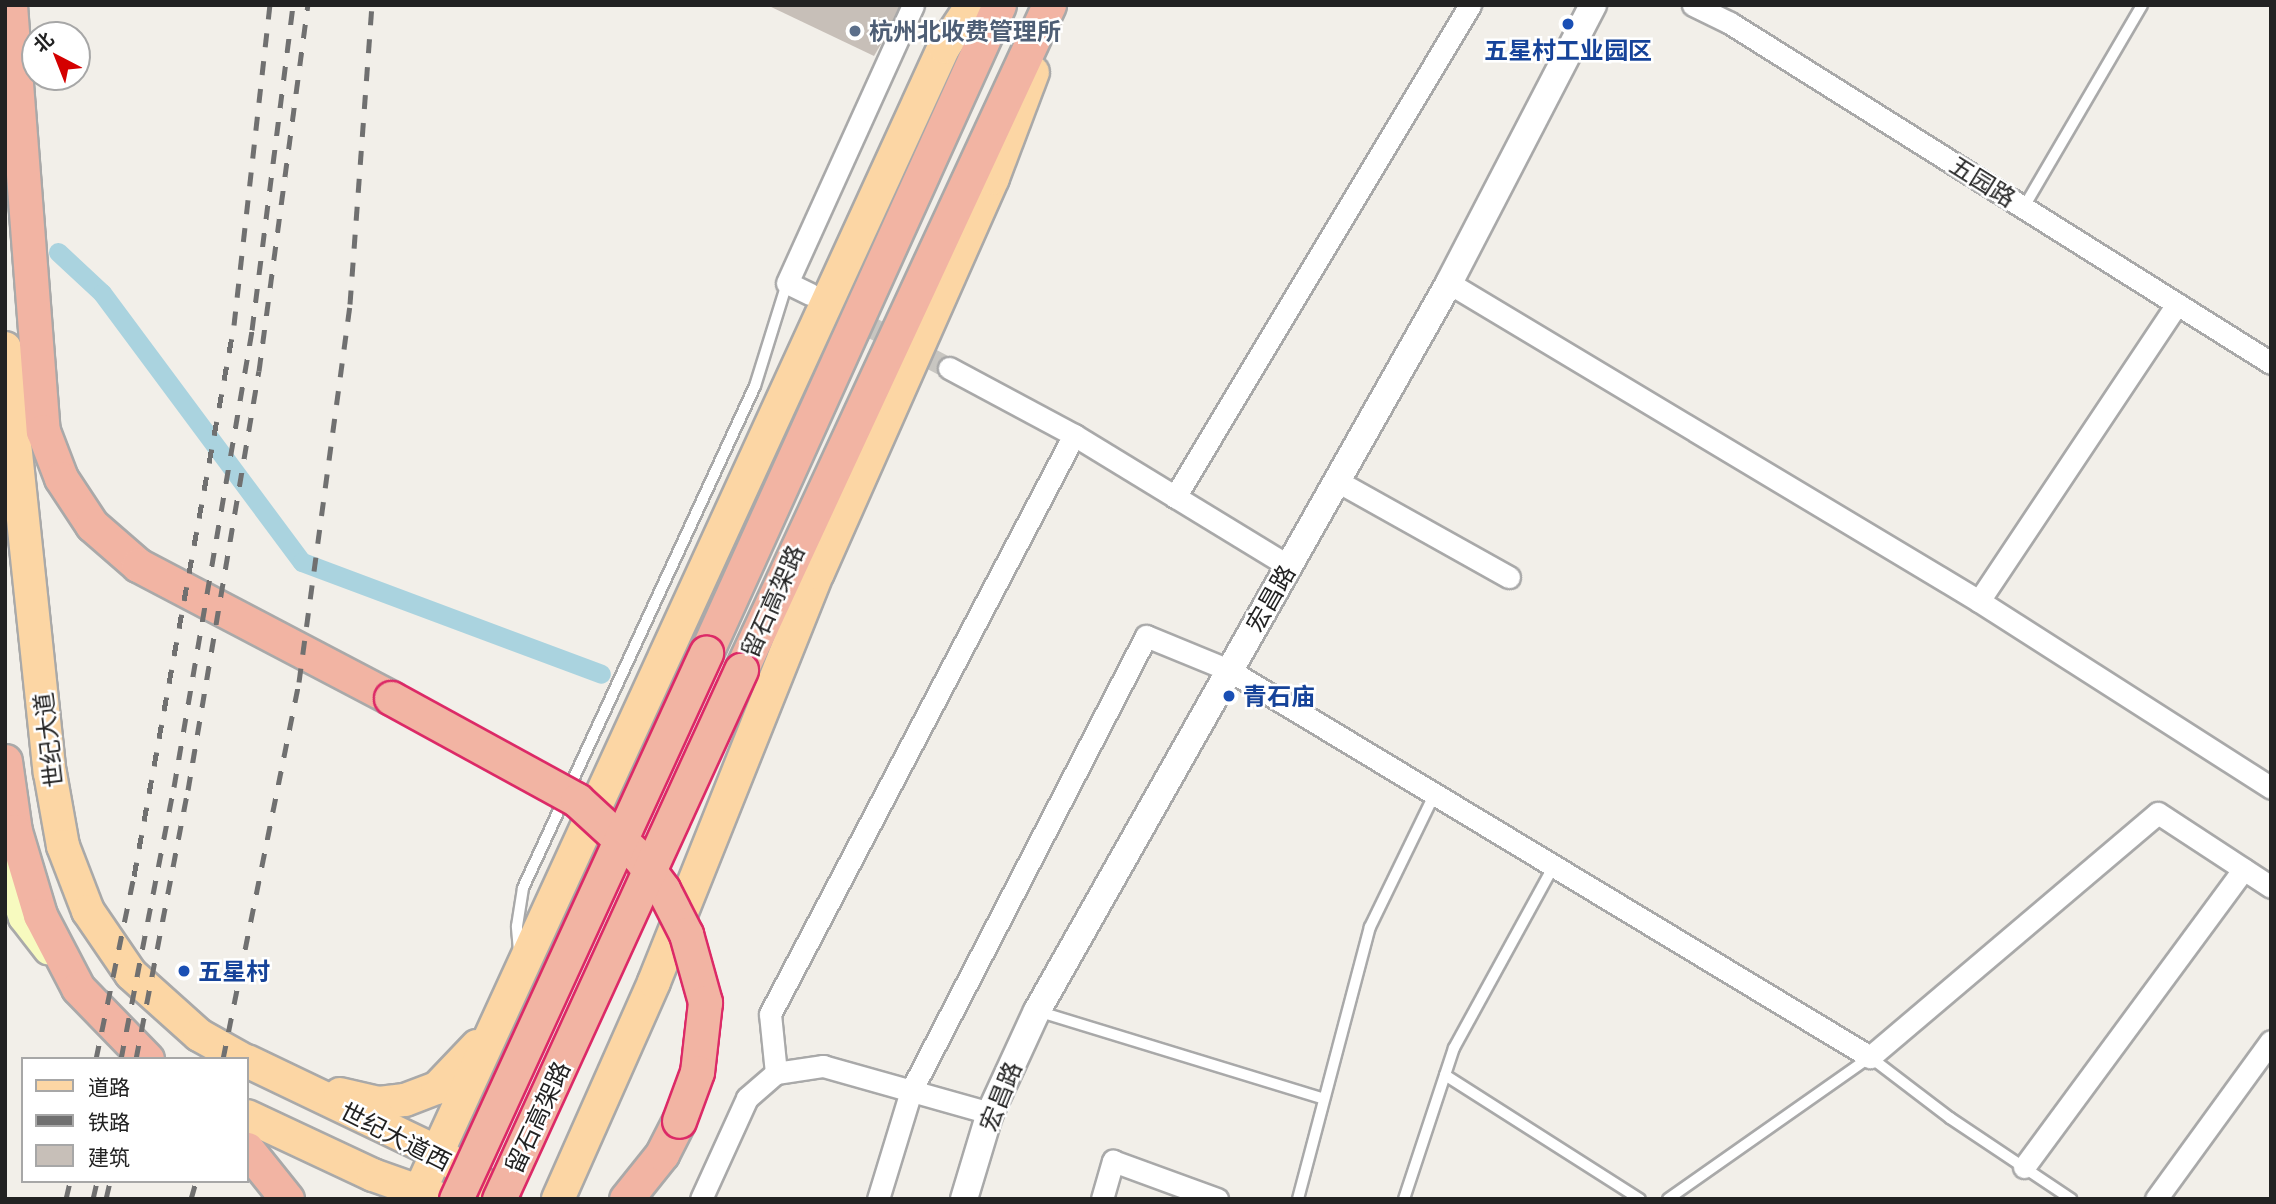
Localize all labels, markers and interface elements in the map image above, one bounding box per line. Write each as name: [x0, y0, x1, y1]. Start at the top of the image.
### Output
marker: 五星村工业园区: [1560, 16, 1576, 32]
place label: 杭州北收费管理所: [869, 17, 1061, 45]
north arrow: [21, 21, 91, 91]
marker: 杭州北收费管理所: [847, 23, 863, 39]
text: 北: [28, 26, 59, 58]
place label: 五星村工业园区: [1484, 36, 1652, 64]
street label: 五园路: [1945, 150, 2021, 212]
street label: 留石高架路: [734, 540, 810, 662]
street label: 宏昌路: [1240, 560, 1300, 636]
place label: 青石庙: [1243, 682, 1315, 710]
marker: 青石庙: [1221, 688, 1237, 704]
street label: 世纪大道: [28, 691, 68, 789]
place label: 五星村: [198, 957, 270, 985]
marker: 五星村: [176, 963, 192, 979]
legend: [21, 1057, 248, 1183]
street label: 留石高架路: [499, 1057, 575, 1177]
street label: 宏昌路: [973, 1057, 1027, 1135]
text: 道路: [88, 1073, 130, 1101]
street label: 世纪大道西: [336, 1096, 456, 1176]
text: 铁路: [88, 1108, 130, 1136]
text: 建筑: [88, 1143, 130, 1171]

